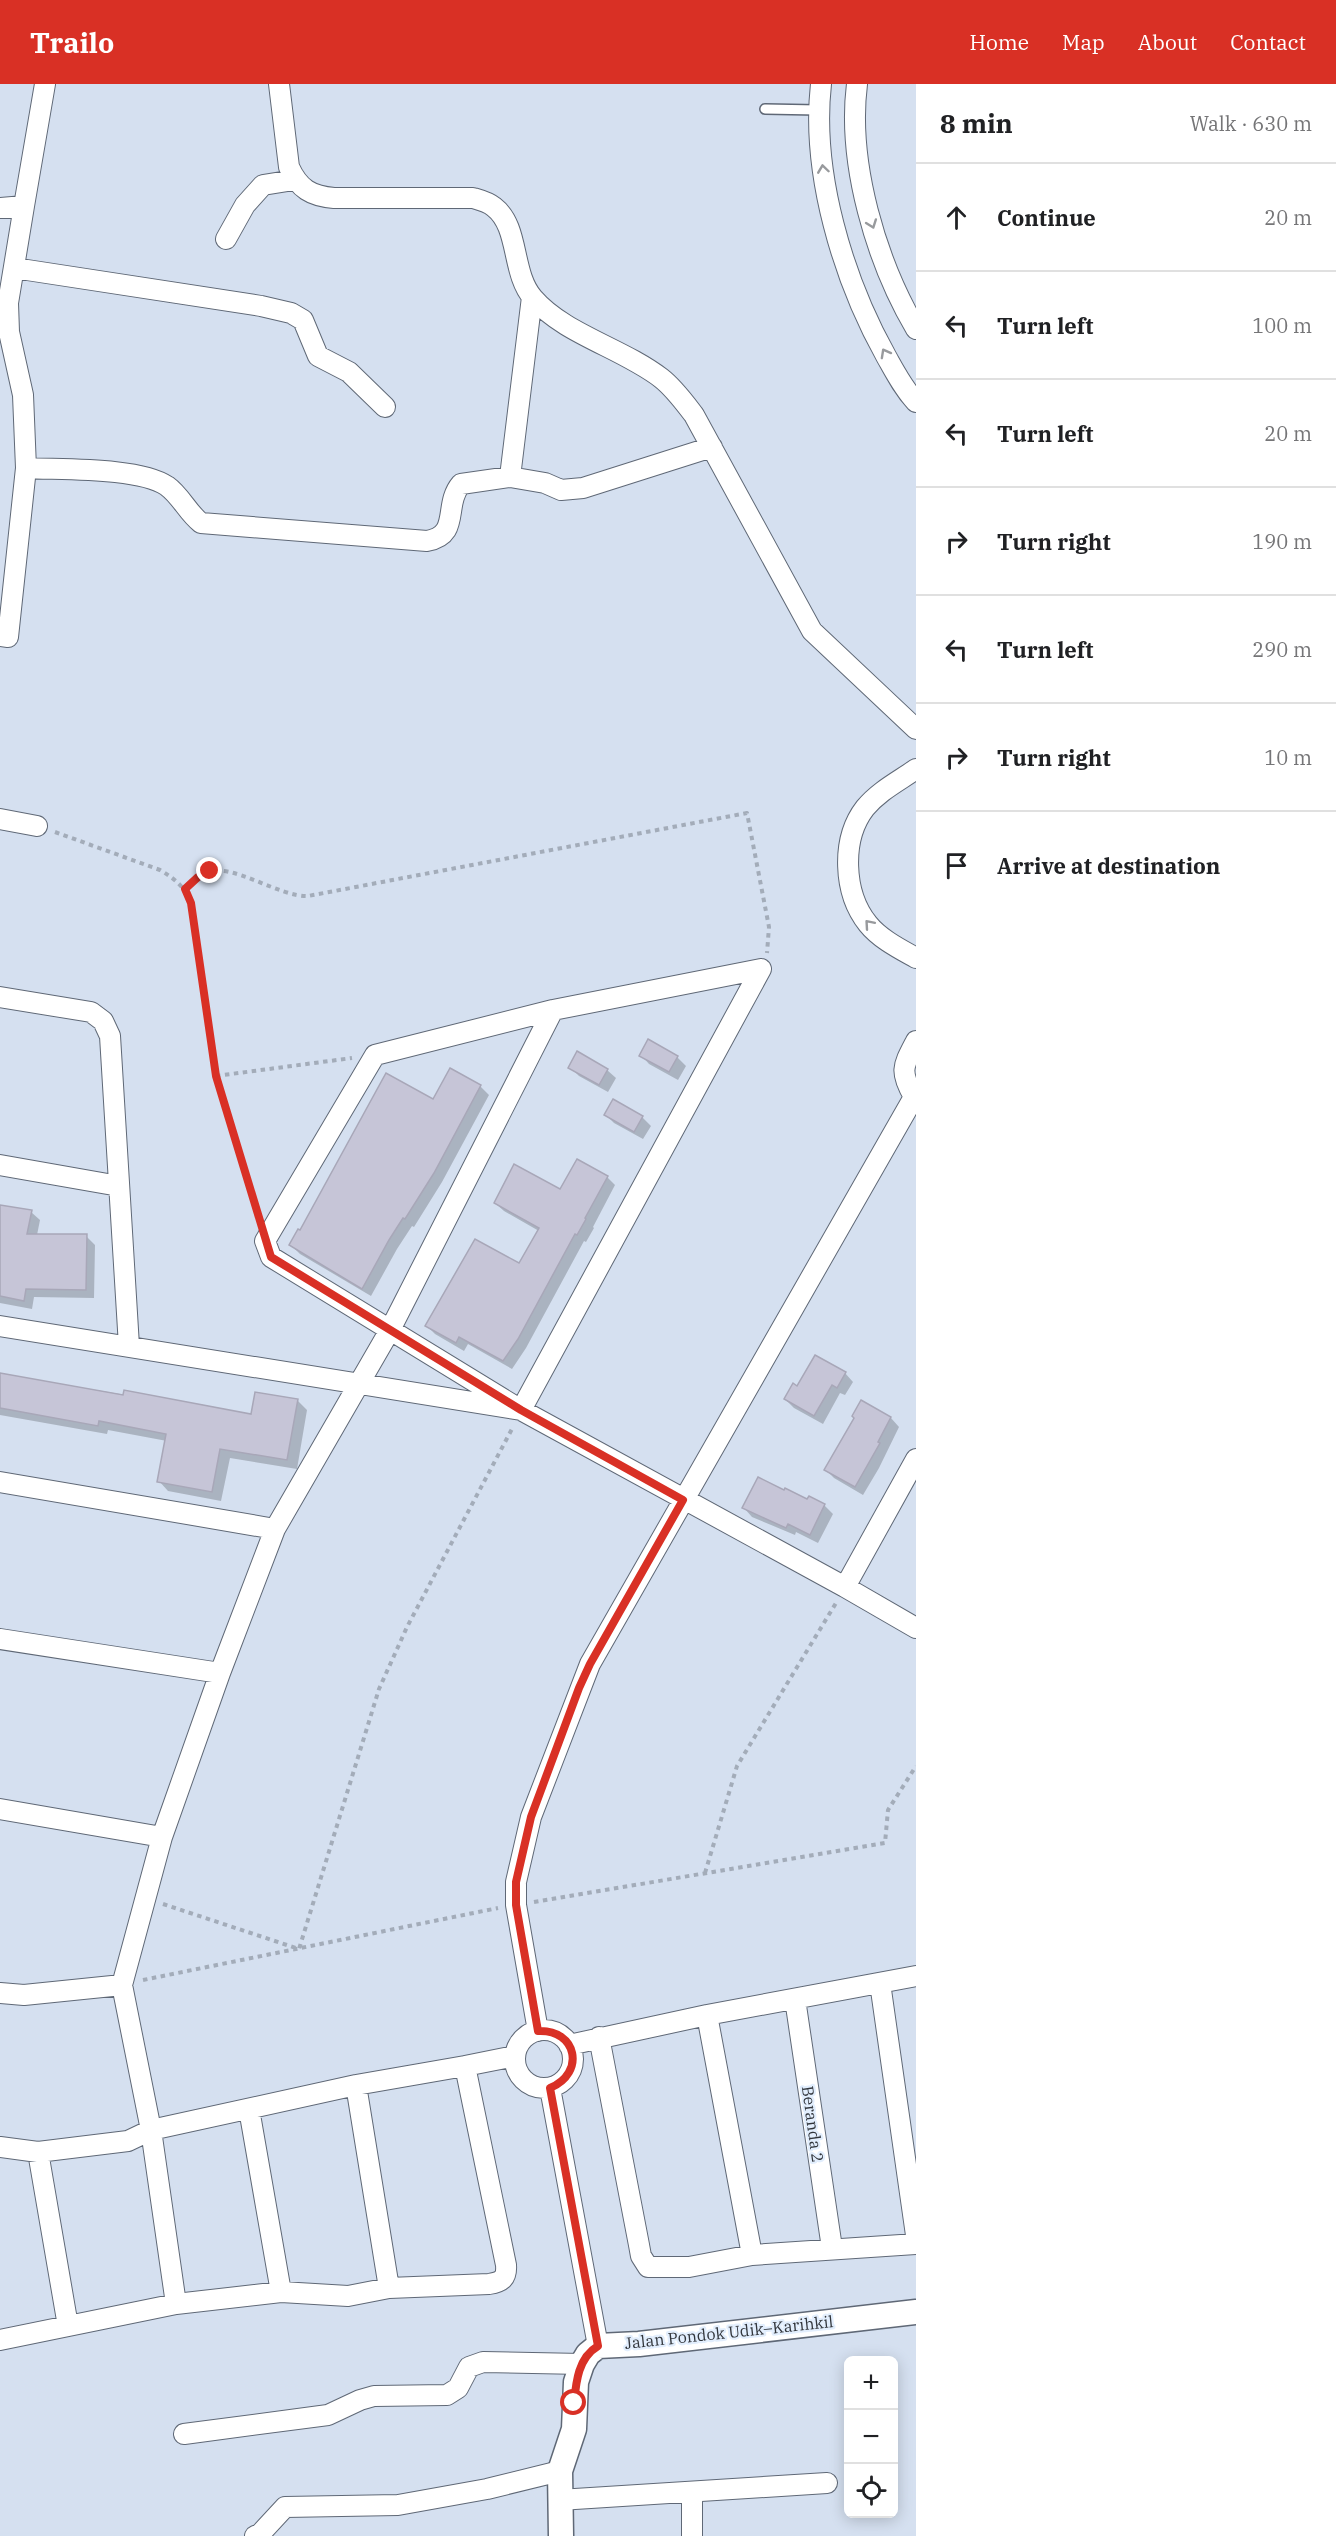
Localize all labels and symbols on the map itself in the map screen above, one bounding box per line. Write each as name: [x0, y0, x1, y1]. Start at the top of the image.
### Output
one-way arrow: [818, 164, 830, 174]
one-way arrow: [865, 218, 878, 229]
one-way arrow: [880, 349, 892, 359]
route end: [196, 857, 222, 883]
one-way arrow: [866, 920, 877, 931]
street label: Beranda 2: [798, 2084, 828, 2164]
street label: Jalan Pondok Udik–Karihkil: [624, 2311, 834, 2353]
route start: [560, 2389, 586, 2415]

